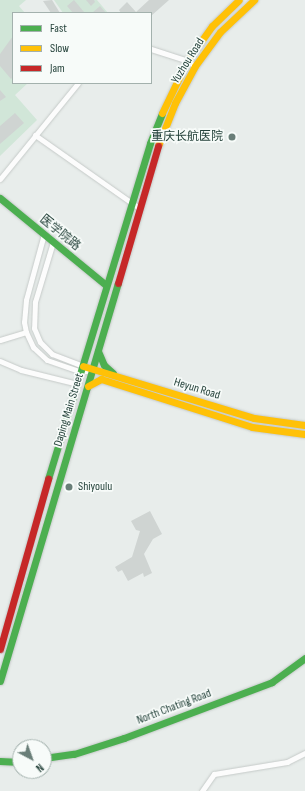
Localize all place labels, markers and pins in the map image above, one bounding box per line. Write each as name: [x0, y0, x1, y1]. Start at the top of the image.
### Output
place label: 重庆长航医院: [151, 130, 223, 144]
marker: 重庆长航医院: [226, 131, 238, 143]
place label: Shiyoulu: [78, 480, 112, 494]
marker: Shiyoulu: [63, 481, 75, 493]

